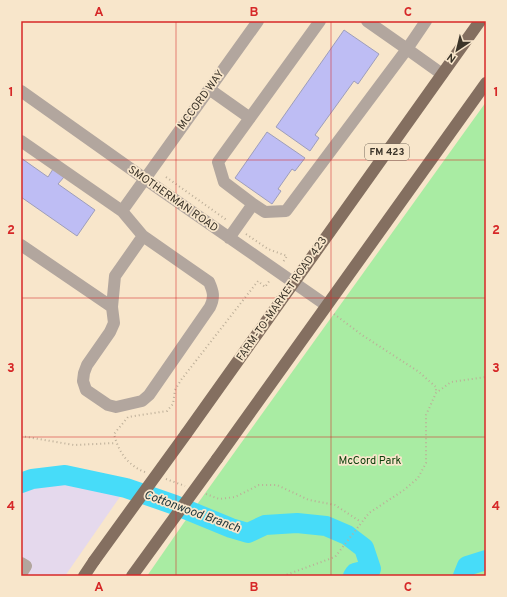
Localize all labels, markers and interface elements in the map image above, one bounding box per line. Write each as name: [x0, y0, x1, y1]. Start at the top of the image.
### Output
text: A: [94, 5, 104, 21]
text: B: [250, 5, 259, 21]
text: C: [404, 5, 412, 21]
north arrow: [437, 30, 477, 70]
text: N: [445, 49, 459, 65]
street label: MCCORD WAY: [175, 67, 227, 133]
text: 1: [8, 85, 14, 101]
text: 1: [493, 85, 499, 101]
road number: FM 423: [365, 144, 409, 160]
street label: SMOTHERMAN ROAD: [125, 163, 221, 235]
text: 2: [7, 223, 15, 239]
text: 2: [492, 223, 500, 239]
street label: FARM-TO-MARKET ROAD 423: [234, 234, 330, 364]
text: 3: [7, 361, 15, 377]
text: 3: [492, 361, 500, 377]
park label: McCord Park: [339, 454, 402, 468]
water label: Cottonwood Branch: [142, 487, 243, 537]
text: 4: [7, 499, 15, 515]
text: 4: [492, 499, 500, 515]
text: A: [94, 580, 104, 596]
text: B: [250, 580, 259, 596]
text: C: [404, 580, 412, 596]

